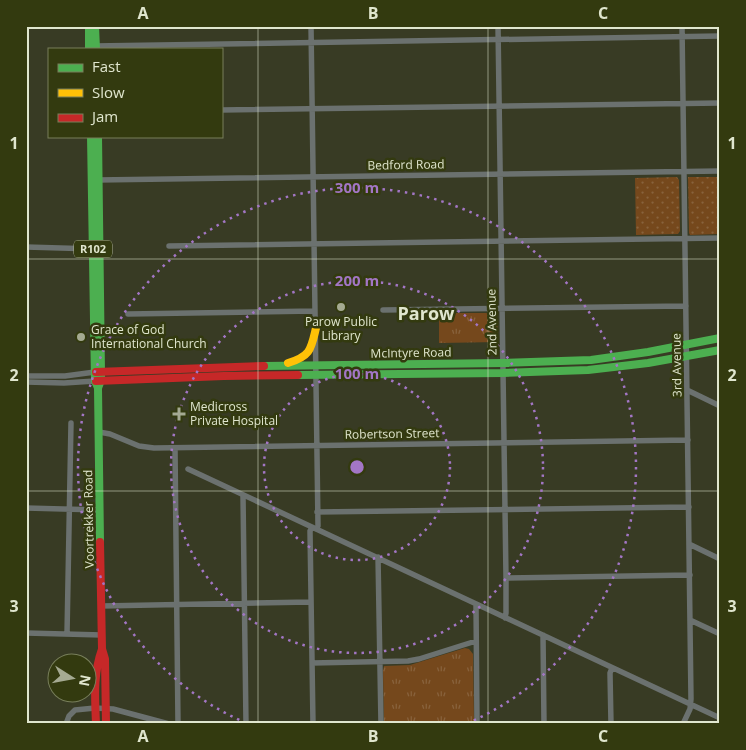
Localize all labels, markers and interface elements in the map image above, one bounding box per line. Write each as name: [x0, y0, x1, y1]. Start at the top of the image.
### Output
text: A: [137, 2, 149, 24]
text: B: [368, 2, 378, 24]
text: C: [598, 2, 608, 24]
legend: [48, 48, 222, 138]
text: Fast: [92, 56, 121, 76]
text: Slow: [92, 82, 125, 102]
text: Jam: [90, 106, 118, 126]
text: 1: [9, 132, 19, 154]
text: 1: [727, 132, 737, 154]
street label: Bedford Road: [367, 155, 445, 174]
text: 300 m: [335, 177, 379, 197]
road number: R102: [74, 240, 112, 258]
text: 200 m: [335, 270, 379, 290]
street label: 2nd Avenue: [482, 288, 501, 355]
marker: Parow Public Library: [335, 301, 347, 313]
district label: Parow: [398, 301, 455, 325]
place label: Parow Public Library: [305, 313, 377, 344]
place label: Grace of God International Church: [91, 321, 207, 352]
marker: Grace of God International Church: [75, 331, 87, 343]
street label: 3rd Avenue: [667, 333, 686, 397]
street label: McIntyre Road: [370, 343, 452, 362]
text: 100 m: [335, 363, 379, 383]
text: 2: [9, 364, 19, 386]
text: 2: [727, 364, 737, 386]
place label: Medicross Private Hospital: [190, 398, 278, 429]
marker: Medicross Private Hospital: [172, 407, 186, 421]
street label: Robertson Street: [344, 424, 440, 443]
centre of rings: [348, 458, 366, 476]
street label: Voortrekker Road: [79, 470, 98, 568]
text: 3: [9, 595, 19, 617]
text: 3: [727, 595, 737, 617]
north arrow: [48, 652, 98, 702]
text: N: [75, 673, 96, 688]
text: A: [137, 725, 149, 747]
text: B: [368, 725, 378, 747]
text: C: [598, 725, 608, 747]

